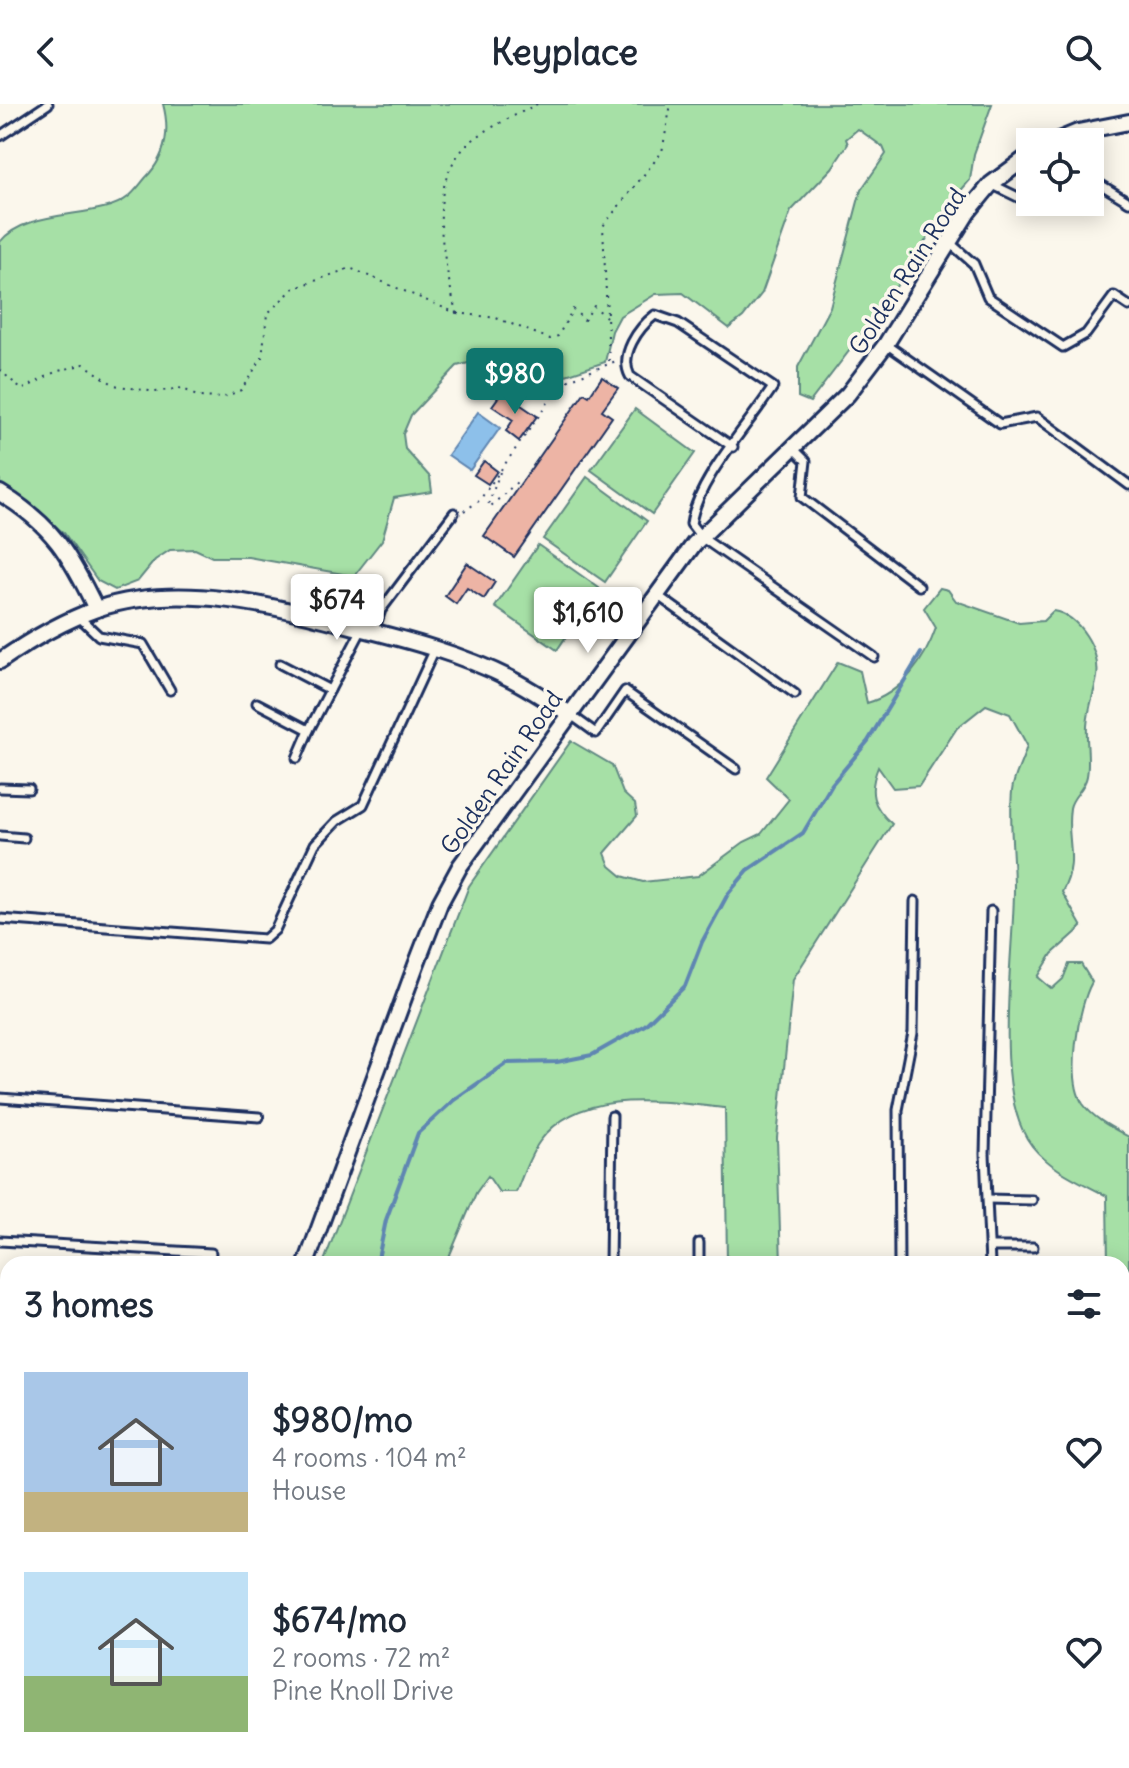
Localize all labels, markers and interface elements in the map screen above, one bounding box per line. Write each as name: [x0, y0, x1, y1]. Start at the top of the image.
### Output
icon: back: [24, 30, 68, 74]
text: Keyplace: [491, 30, 638, 75]
icon: search: [1061, 30, 1105, 74]
map controls: [1016, 128, 1104, 216]
button: locate: [1016, 128, 1104, 216]
street label: Golden Rain Road: [842, 182, 972, 360]
pin: $980: [468, 348, 562, 416]
text: $980: [484, 357, 546, 390]
pin: $674: [290, 574, 384, 642]
text: $674: [309, 583, 365, 616]
pin: $1,610: [523, 587, 653, 655]
text: $1,610: [552, 596, 624, 629]
street label: Golden Rain Road: [433, 684, 569, 860]
icon: filters: [1062, 1282, 1106, 1326]
text: 3 homes: [24, 1283, 154, 1326]
text: $980/mo: [272, 1398, 413, 1441]
icon: home: [88, 1404, 184, 1500]
icon: heart: [1062, 1430, 1106, 1474]
text: 4 rooms · 104 m²: [272, 1441, 467, 1474]
text: House: [272, 1474, 346, 1507]
text: $674/mo: [272, 1598, 407, 1641]
icon: home: [88, 1604, 184, 1700]
icon: heart: [1062, 1630, 1106, 1674]
text: 2 rooms · 72 m²: [272, 1641, 451, 1674]
text: Pine Knoll Drive: [272, 1674, 454, 1707]

